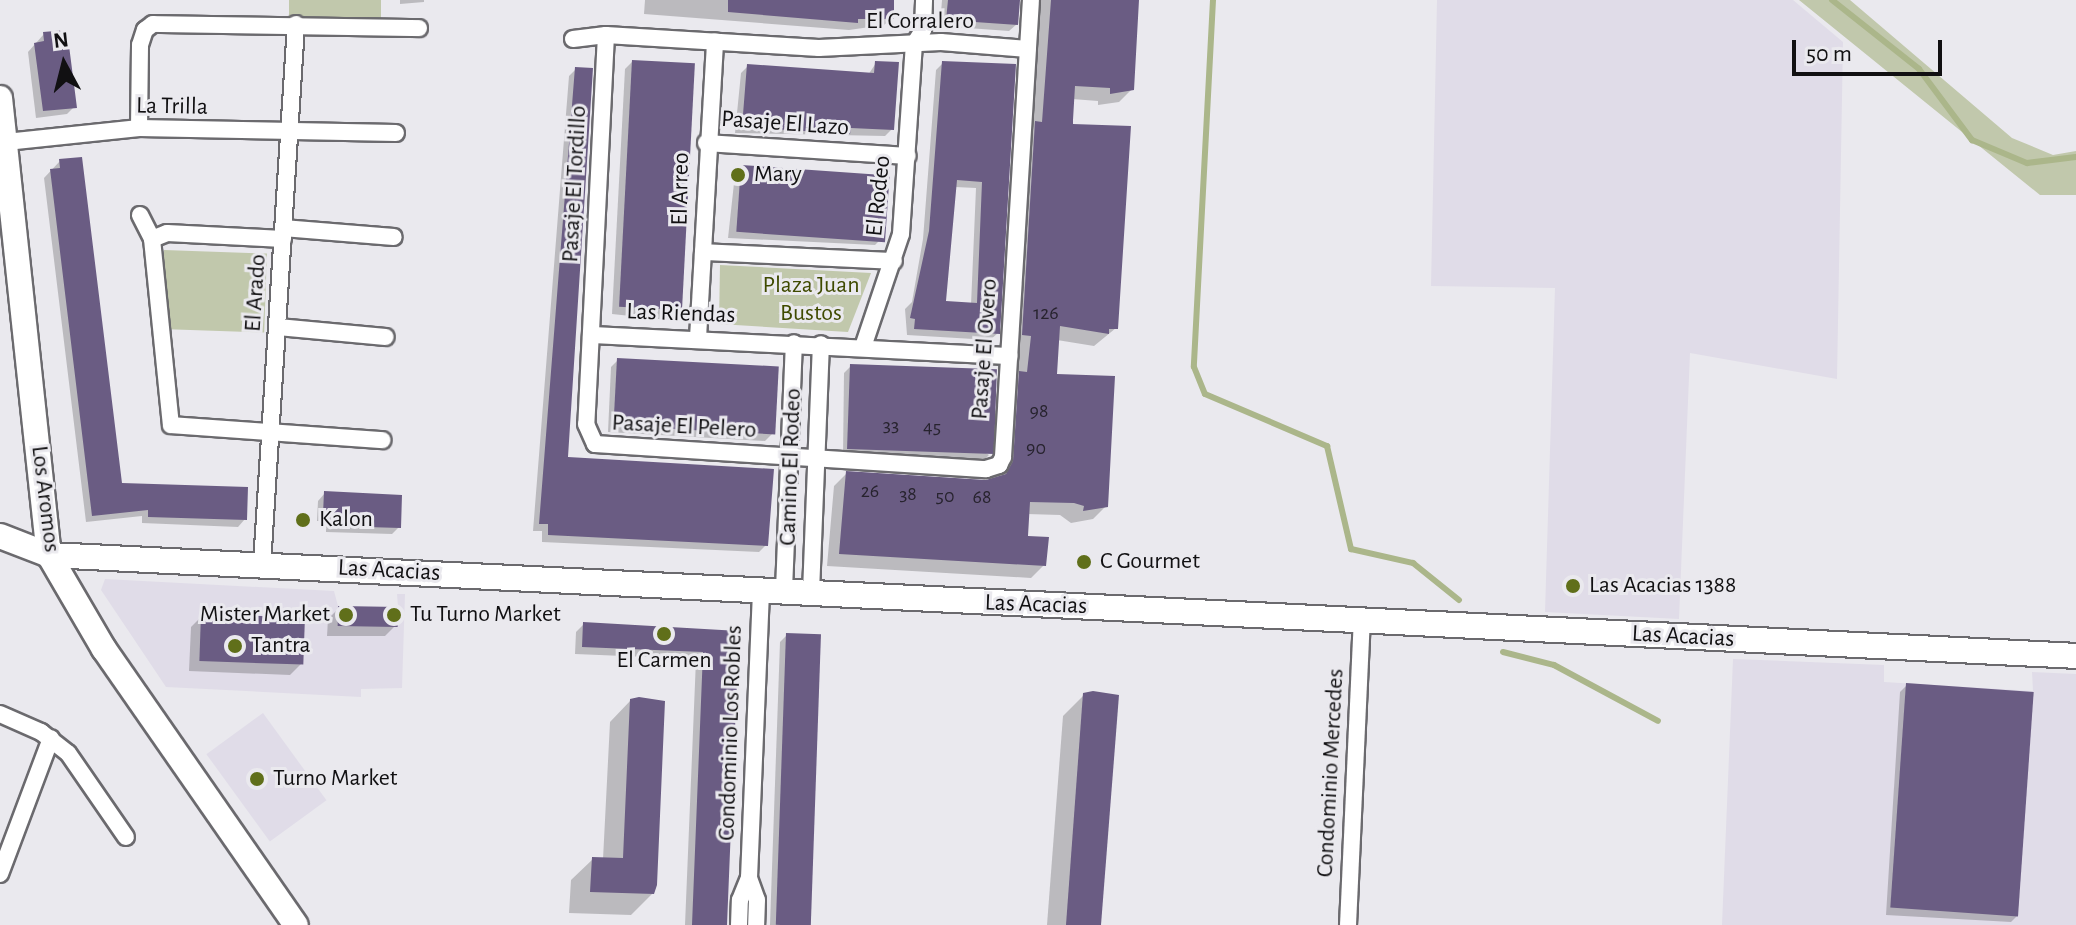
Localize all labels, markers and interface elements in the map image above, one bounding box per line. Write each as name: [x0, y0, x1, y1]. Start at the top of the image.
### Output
street label: El Corralero: [866, 8, 974, 36]
north arrow: [24, 24, 104, 104]
scale bar: [1796, 24, 1946, 74]
text: N: [52, 28, 70, 52]
text: 50 m: [1806, 42, 1852, 66]
street label: La Trilla: [136, 92, 208, 122]
street label: Pasaje El Tordillo: [557, 105, 593, 263]
street label: Pasaje El Lazo: [720, 105, 850, 143]
street label: El Arreo: [666, 152, 696, 226]
street label: El Rodeo: [860, 154, 898, 238]
place label: Mary: [754, 161, 802, 189]
marker: Mary: [729, 166, 747, 184]
street label: El Arado: [239, 253, 273, 333]
park label: Plaza Juan Bustos: [762, 272, 860, 328]
street label: Pasaje El Overo: [966, 277, 1004, 421]
street label: Las Riendas: [626, 298, 736, 330]
house number: 126: [1033, 301, 1059, 325]
street label: Camino El Rodeo: [774, 388, 808, 546]
house number: 98: [1030, 399, 1048, 423]
street label: Pasaje El Pelero: [611, 409, 757, 445]
house number: 33: [883, 413, 899, 437]
house number: 45: [923, 415, 941, 439]
house number: 90: [1026, 436, 1046, 460]
street label: Los Aromos: [24, 444, 66, 554]
house number: 26: [861, 479, 879, 503]
house number: 38: [899, 482, 917, 506]
house number: 50: [936, 484, 954, 508]
house number: 68: [973, 485, 991, 509]
place label: Kalon: [319, 506, 373, 534]
marker: Kalon: [294, 511, 312, 529]
place label: C Gourmet: [1100, 548, 1200, 576]
marker: C Gourmet: [1075, 553, 1093, 571]
street label: Las Acacias: [337, 554, 441, 588]
place label: Las Acacias 1388: [1589, 572, 1736, 600]
marker: Las Acacias 1388: [1564, 577, 1582, 595]
street label: Las Acacias: [984, 589, 1088, 621]
place label: Mister Market: [200, 601, 330, 629]
place label: Tu Turno Market: [410, 601, 561, 629]
marker: Mister Market: [337, 606, 355, 624]
marker: Tu Turno Market: [385, 606, 403, 624]
street label: Las Acacias: [1631, 620, 1735, 654]
marker: El Carmen: [655, 625, 673, 643]
street label: Condominio Los Robles: [713, 625, 749, 841]
place label: Tantra: [251, 632, 311, 660]
marker: Tantra: [226, 637, 244, 655]
place label: El Carmen: [616, 647, 712, 675]
street label: Condominio Mercedes: [1311, 668, 1351, 878]
place label: Turno Market: [273, 765, 397, 793]
marker: Turno Market: [248, 770, 266, 788]

